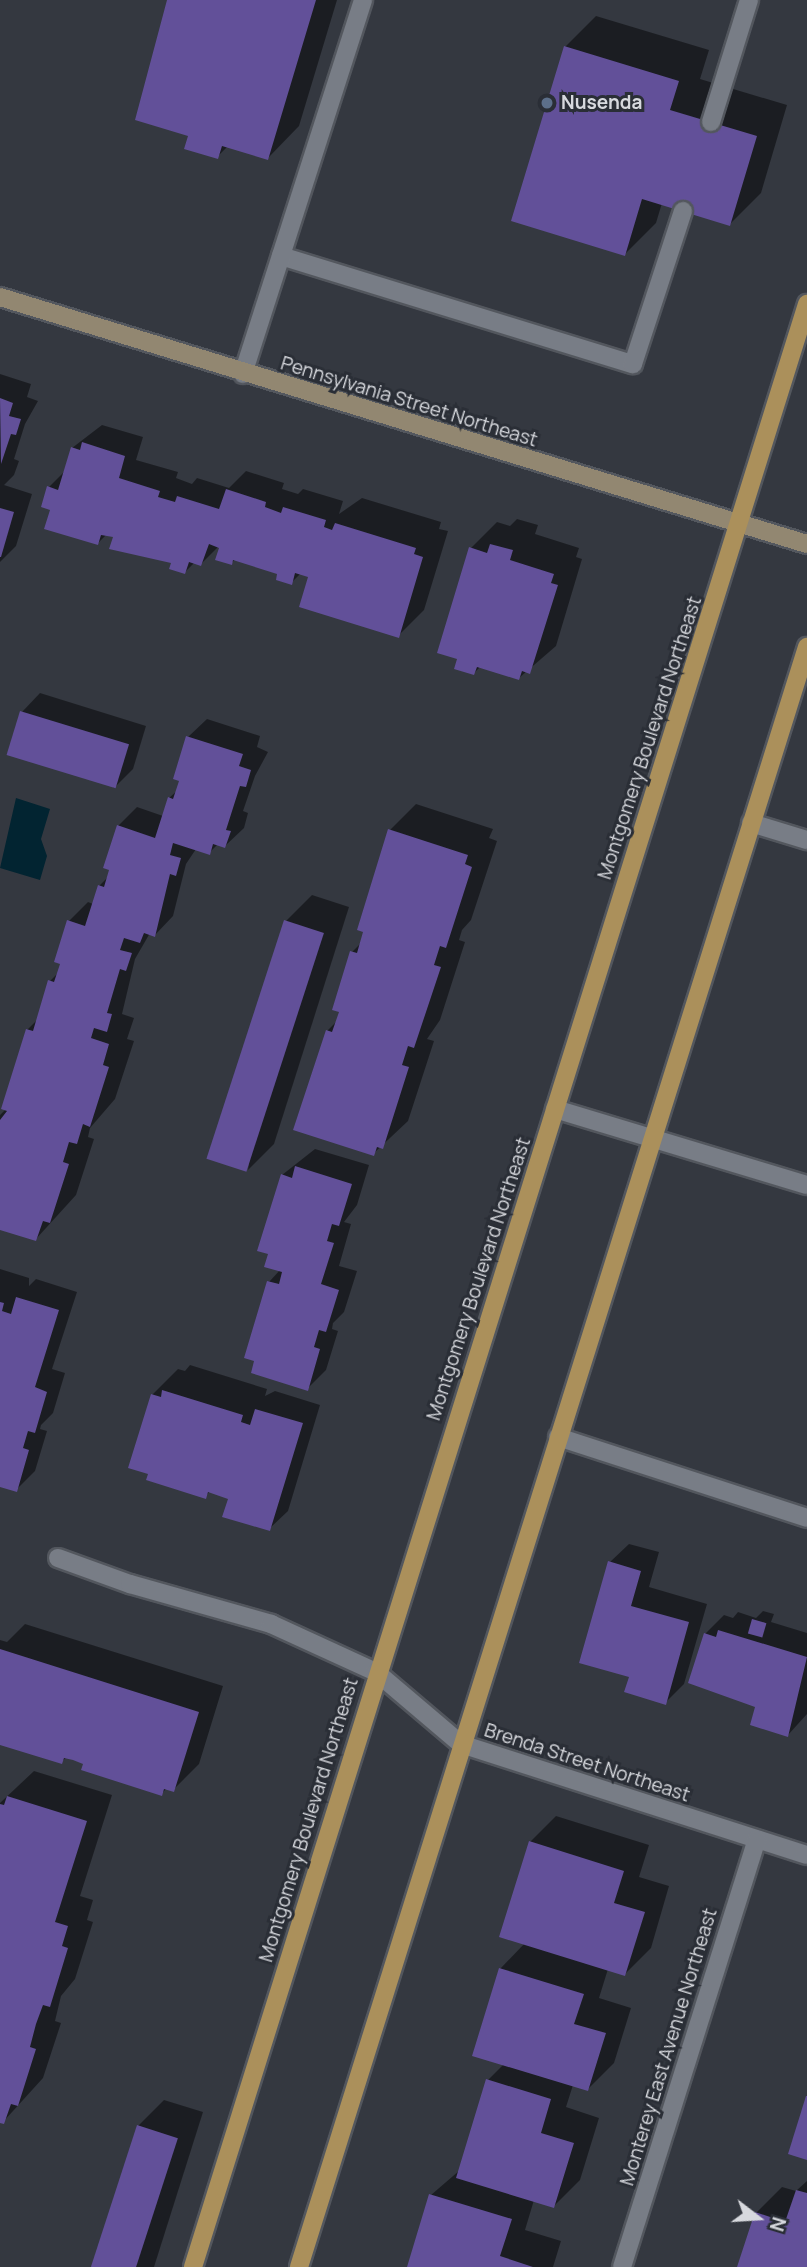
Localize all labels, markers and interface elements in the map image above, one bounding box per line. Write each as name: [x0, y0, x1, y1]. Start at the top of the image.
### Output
place label: Nusenda: [561, 92, 642, 114]
marker: Nusenda: [539, 95, 555, 111]
street label: Pennsylvania Street Northeast: [278, 352, 540, 452]
street label: Montgomery Boulevard Northeast: [593, 594, 707, 882]
street label: Montgomery Boulevard Northeast: [422, 1135, 536, 1423]
street label: Montgomery Boulevard Northeast: [255, 1675, 363, 1965]
street label: Brenda Street Northeast: [481, 1719, 693, 1807]
street label: Monterey East Avenue Northeast: [616, 1906, 722, 2188]
north arrow: [723, 2183, 793, 2253]
text: N: [764, 2214, 793, 2234]

